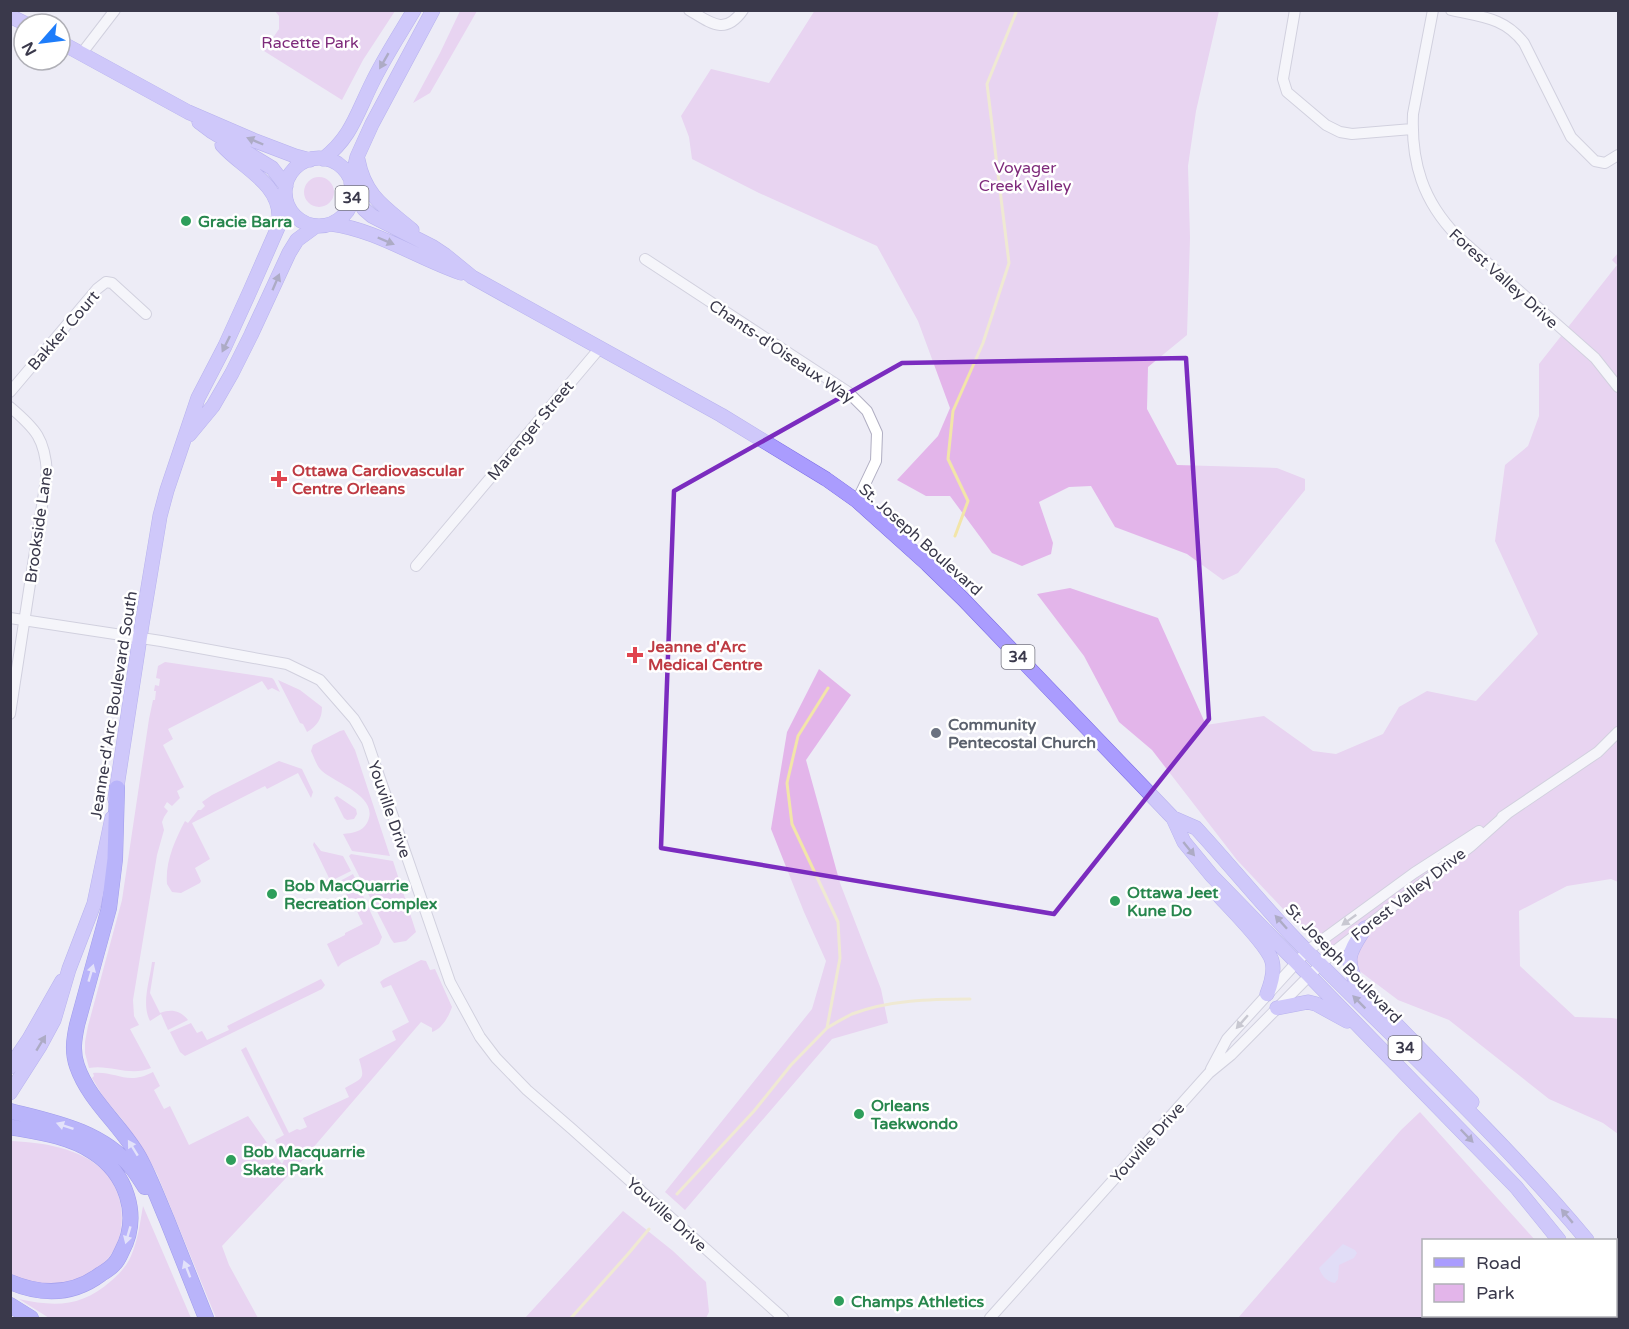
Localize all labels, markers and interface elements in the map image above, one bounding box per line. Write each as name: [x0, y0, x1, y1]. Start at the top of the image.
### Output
north arrow: [12, 12, 72, 72]
park label: Racette Park: [261, 33, 359, 53]
text: N: [18, 38, 41, 59]
one-way arrow: [379, 53, 390, 69]
one-way arrow: [245, 136, 263, 146]
park label: Voyager Creek Valley: [979, 158, 1072, 196]
road number: 34: [336, 186, 368, 210]
place label: Gracie Barra: [198, 212, 292, 232]
marker: Gracie Barra: [179, 214, 193, 228]
street label: Forest Valley Drive: [1445, 224, 1562, 333]
one-way arrow: [378, 236, 396, 246]
one-way arrow: [271, 273, 281, 291]
street label: Bakker Court: [24, 287, 104, 375]
street label: Chants-d'Oiseaux Way: [705, 296, 858, 408]
one-way arrow: [221, 335, 231, 352]
street label: Marenger Street: [483, 377, 578, 485]
place label: Ottawa Cardiovascular Centre Orleans: [292, 461, 465, 499]
street label: Brookside Lane: [21, 466, 57, 584]
marker: Ottawa Cardiovascular Centre Orleans: [270, 470, 288, 488]
street label: St. Joseph Boulevard: [855, 479, 986, 600]
street label: Jeanne-d'Arc Boulevard South: [86, 590, 142, 821]
place label: Jeanne d'Arc Medical Centre: [647, 637, 763, 675]
road number: 34: [1002, 645, 1034, 669]
marker: Jeanne d'Arc Medical Centre: [626, 646, 644, 664]
place label: Community Pentecostal Church: [948, 715, 1096, 753]
marker: Community Pentecostal Church: [929, 726, 943, 740]
street label: Youville Drive: [363, 758, 415, 861]
one-way arrow: [1183, 841, 1196, 857]
street label: Forest Valley Drive: [1347, 844, 1470, 946]
place label: Bob MacQuarrie Recreation Complex: [284, 876, 438, 914]
place label: Ottawa Jeet Kune Do: [1127, 883, 1219, 921]
marker: Bob MacQuarrie Recreation Complex: [265, 887, 279, 901]
marker: Ottawa Jeet Kune Do: [1108, 894, 1122, 908]
street label: St. Joseph Boulevard: [1281, 900, 1406, 1028]
one-way arrow: [1342, 913, 1357, 925]
one-way arrow: [1275, 915, 1288, 930]
one-way arrow: [87, 964, 96, 982]
one-way arrow: [1352, 996, 1366, 1010]
one-way arrow: [1236, 1014, 1249, 1029]
one-way arrow: [36, 1035, 47, 1051]
road number: 34: [1388, 1036, 1422, 1060]
place label: Orleans Taekwondo: [870, 1096, 958, 1134]
street label: Youville Drive: [1106, 1098, 1189, 1187]
marker: Orleans Taekwondo: [852, 1107, 866, 1121]
one-way arrow: [56, 1120, 74, 1130]
one-way arrow: [1459, 1129, 1473, 1143]
one-way arrow: [128, 1140, 139, 1156]
place label: Bob Macquarrie Skate Park: [243, 1142, 365, 1180]
marker: Bob Macquarrie Skate Park: [224, 1153, 238, 1167]
street label: Youville Drive: [622, 1173, 711, 1256]
one-way arrow: [1561, 1209, 1574, 1224]
one-way arrow: [122, 1226, 132, 1244]
legend: [1422, 1239, 1617, 1317]
text: Road: [1476, 1252, 1521, 1274]
one-way arrow: [181, 1260, 191, 1278]
text: Park: [1476, 1282, 1515, 1304]
place label: Champs Athletics: [851, 1292, 985, 1312]
marker: Champs Athletics: [832, 1294, 846, 1308]

